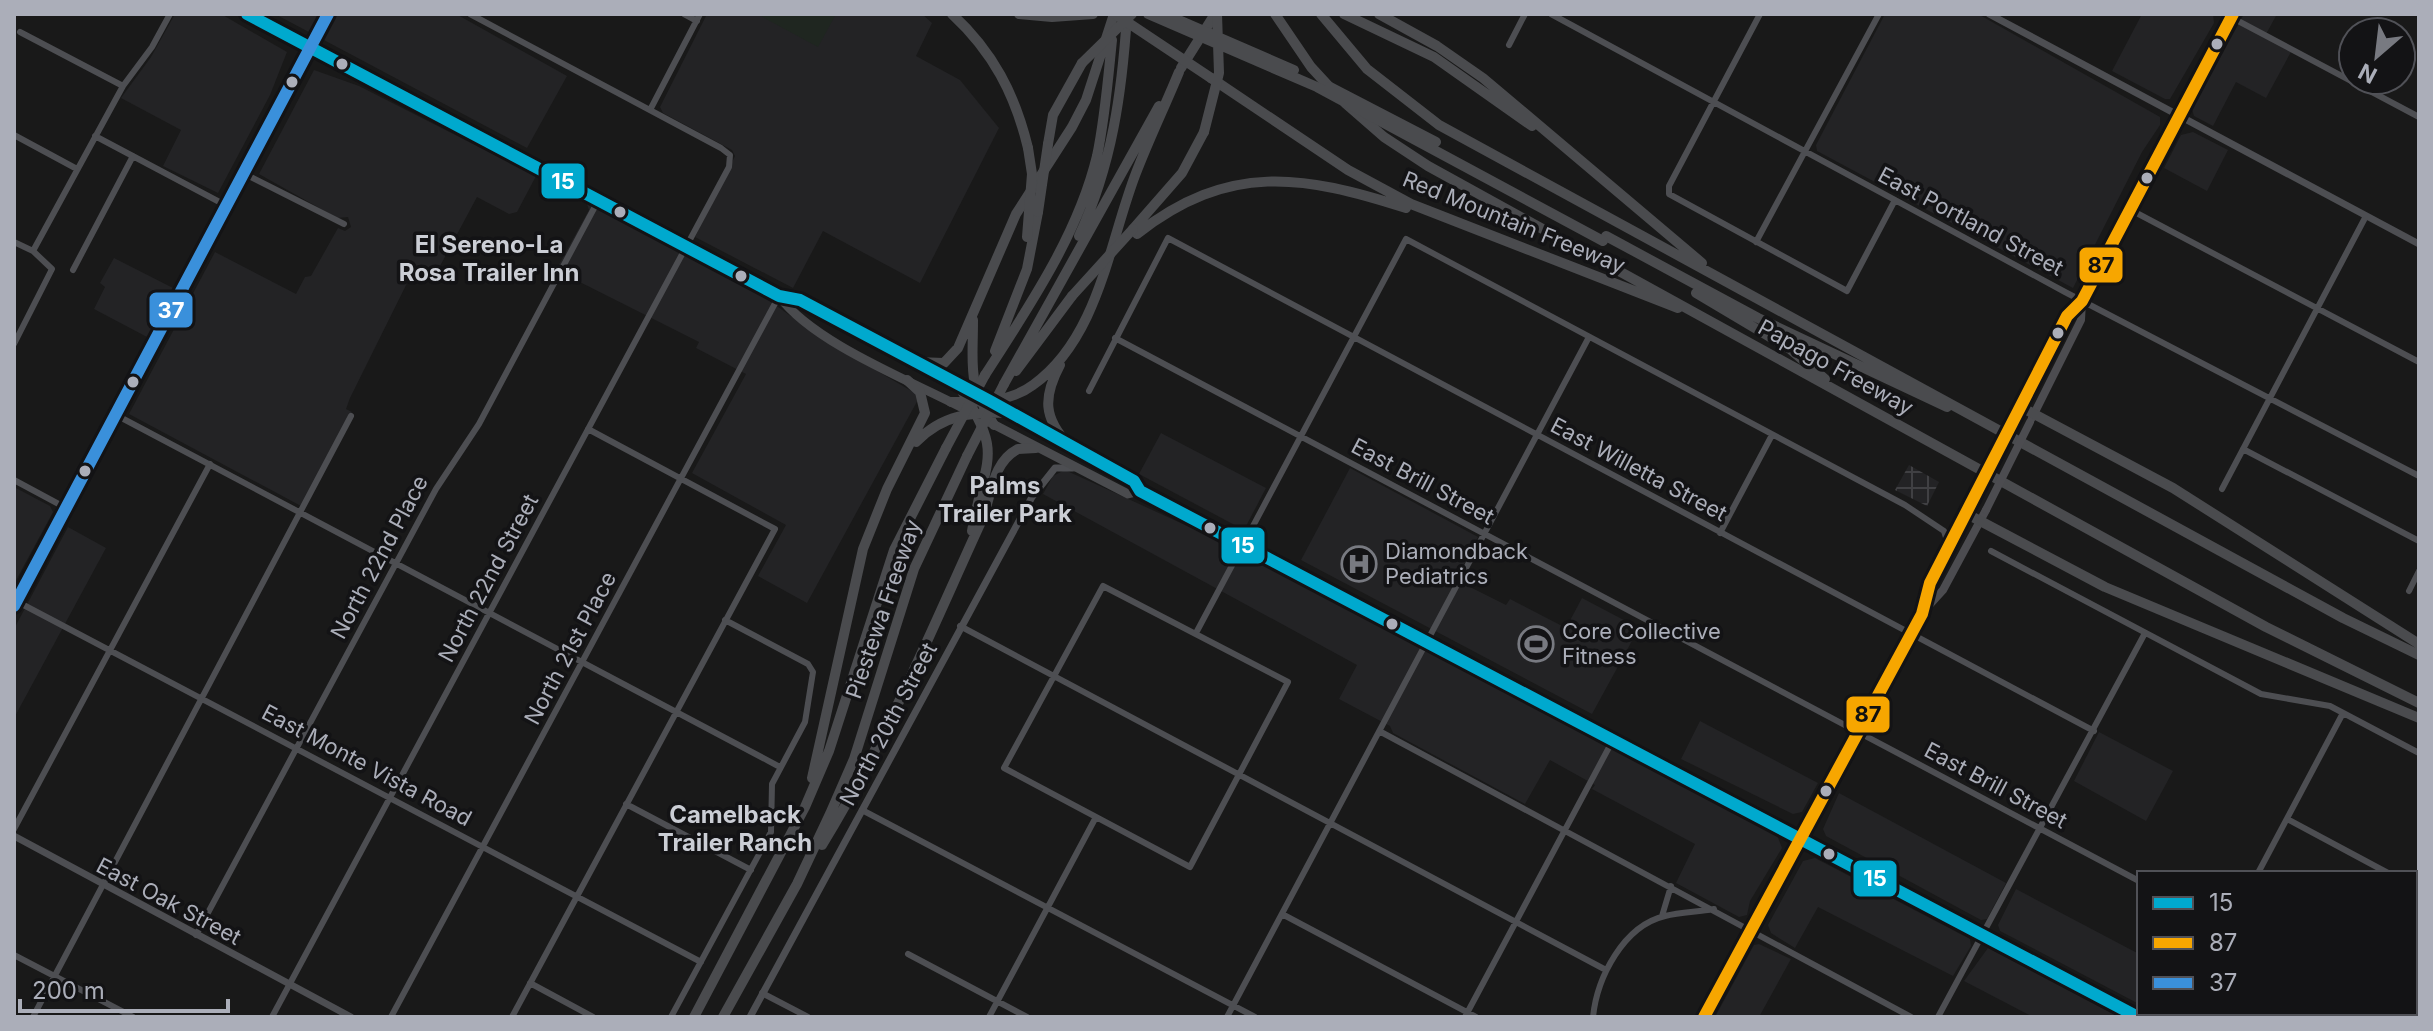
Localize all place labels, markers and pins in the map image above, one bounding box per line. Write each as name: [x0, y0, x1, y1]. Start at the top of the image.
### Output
unlabelled marker: [2209, 36, 2225, 52]
unlabelled marker: [334, 56, 350, 72]
unlabelled marker: [284, 74, 300, 90]
unlabelled marker: [2139, 170, 2155, 186]
unlabelled marker: [612, 204, 628, 220]
unlabelled marker: [733, 268, 749, 284]
unlabelled marker: [2050, 325, 2066, 341]
unlabelled marker: [125, 374, 141, 390]
unlabelled marker: [77, 463, 93, 479]
unlabelled marker: [1202, 520, 1218, 536]
place label: Diamondback Pediatrics: [1385, 538, 1528, 589]
hospital icon: Diamondback Pediatrics: [1340, 545, 1378, 583]
unlabelled marker: [1384, 616, 1400, 632]
place label: Core Collective Fitness: [1562, 618, 1721, 669]
sports icon: Core Collective Fitness: [1517, 625, 1555, 663]
unlabelled marker: [1818, 783, 1834, 799]
unlabelled marker: [1821, 846, 1837, 862]

